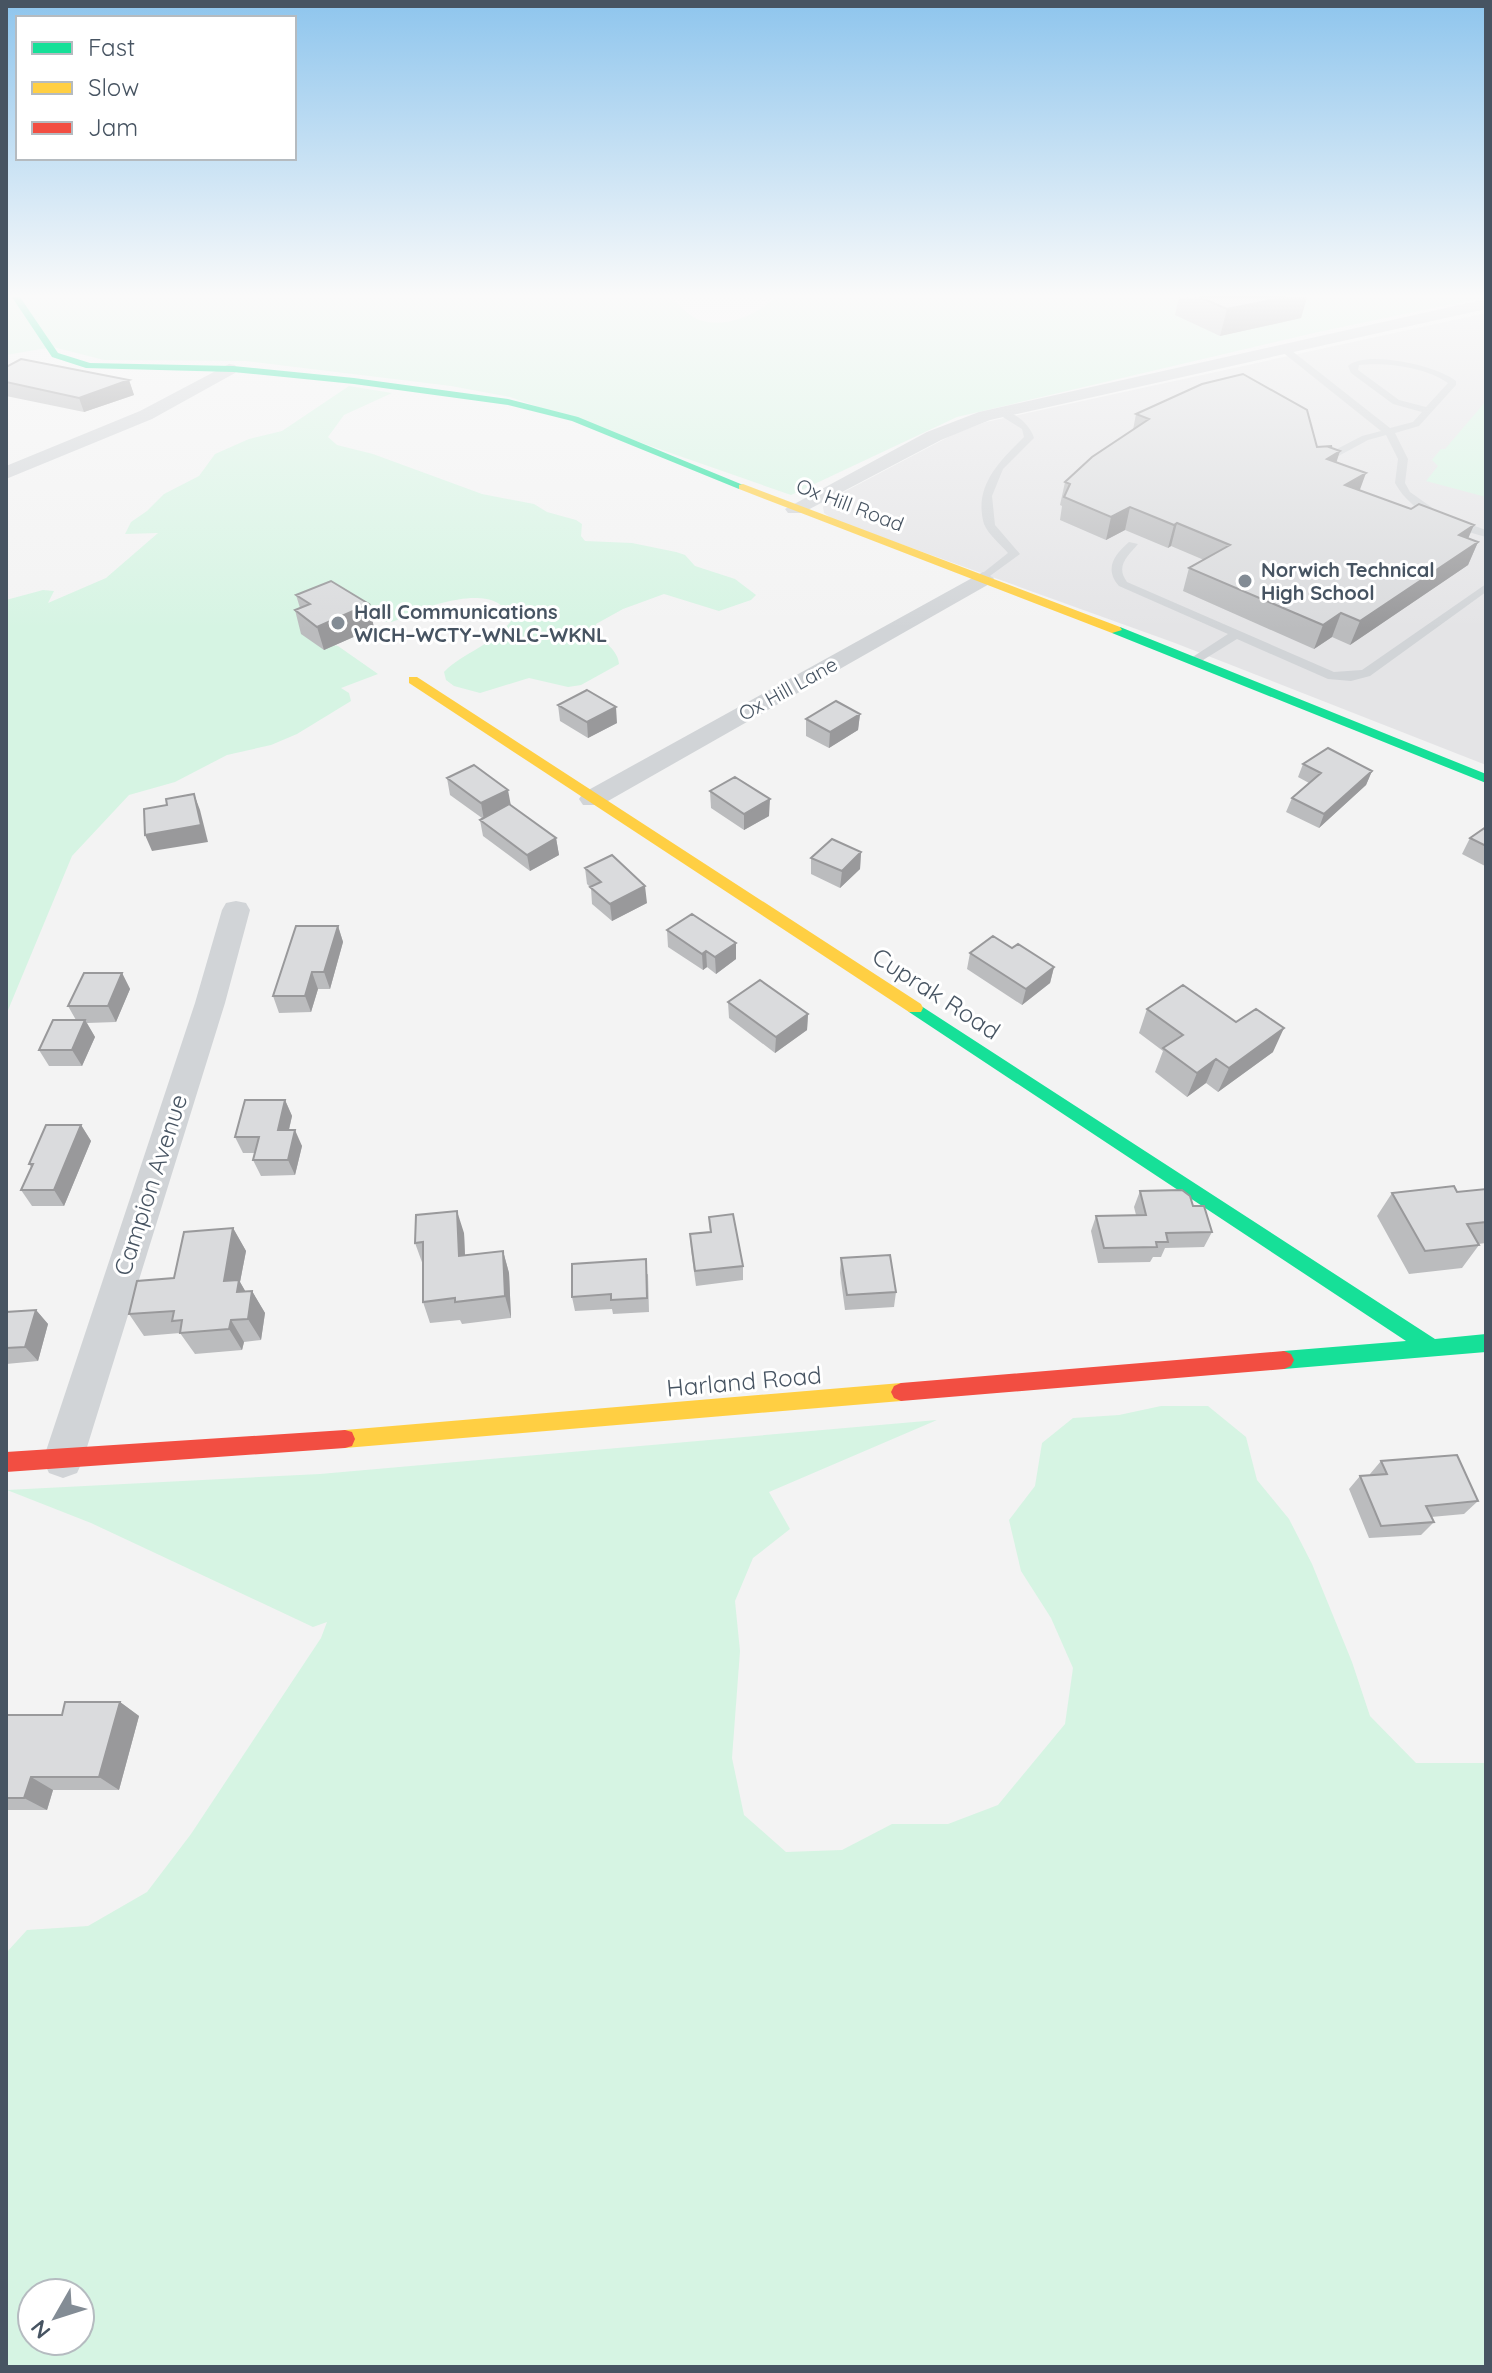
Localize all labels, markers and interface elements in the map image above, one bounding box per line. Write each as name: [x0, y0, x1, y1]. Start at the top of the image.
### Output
legend: [16, 16, 296, 160]
text: Fast: [88, 32, 135, 62]
text: Slow: [88, 72, 139, 102]
text: Jam: [88, 112, 138, 142]
street label: Ox Hill Road: [793, 473, 908, 536]
place label: Norwich Technical High School: [1261, 557, 1435, 605]
marker: Norwich Technical High School: [1236, 572, 1254, 590]
place label: Hall Communications WICH–WCTY–WNLC–WKNL: [354, 599, 607, 647]
marker: Hall Communications WICH–WCTY–WNLC–WKNL: [329, 614, 347, 632]
street label: Ox Hill Lane: [734, 651, 842, 726]
street label: Cuprak Road: [867, 941, 1006, 1046]
street label: Campion Avenue: [107, 1090, 193, 1279]
street label: Harland Road: [665, 1359, 823, 1403]
north arrow: [16, 2277, 96, 2357]
text: N: [24, 2314, 56, 2345]

